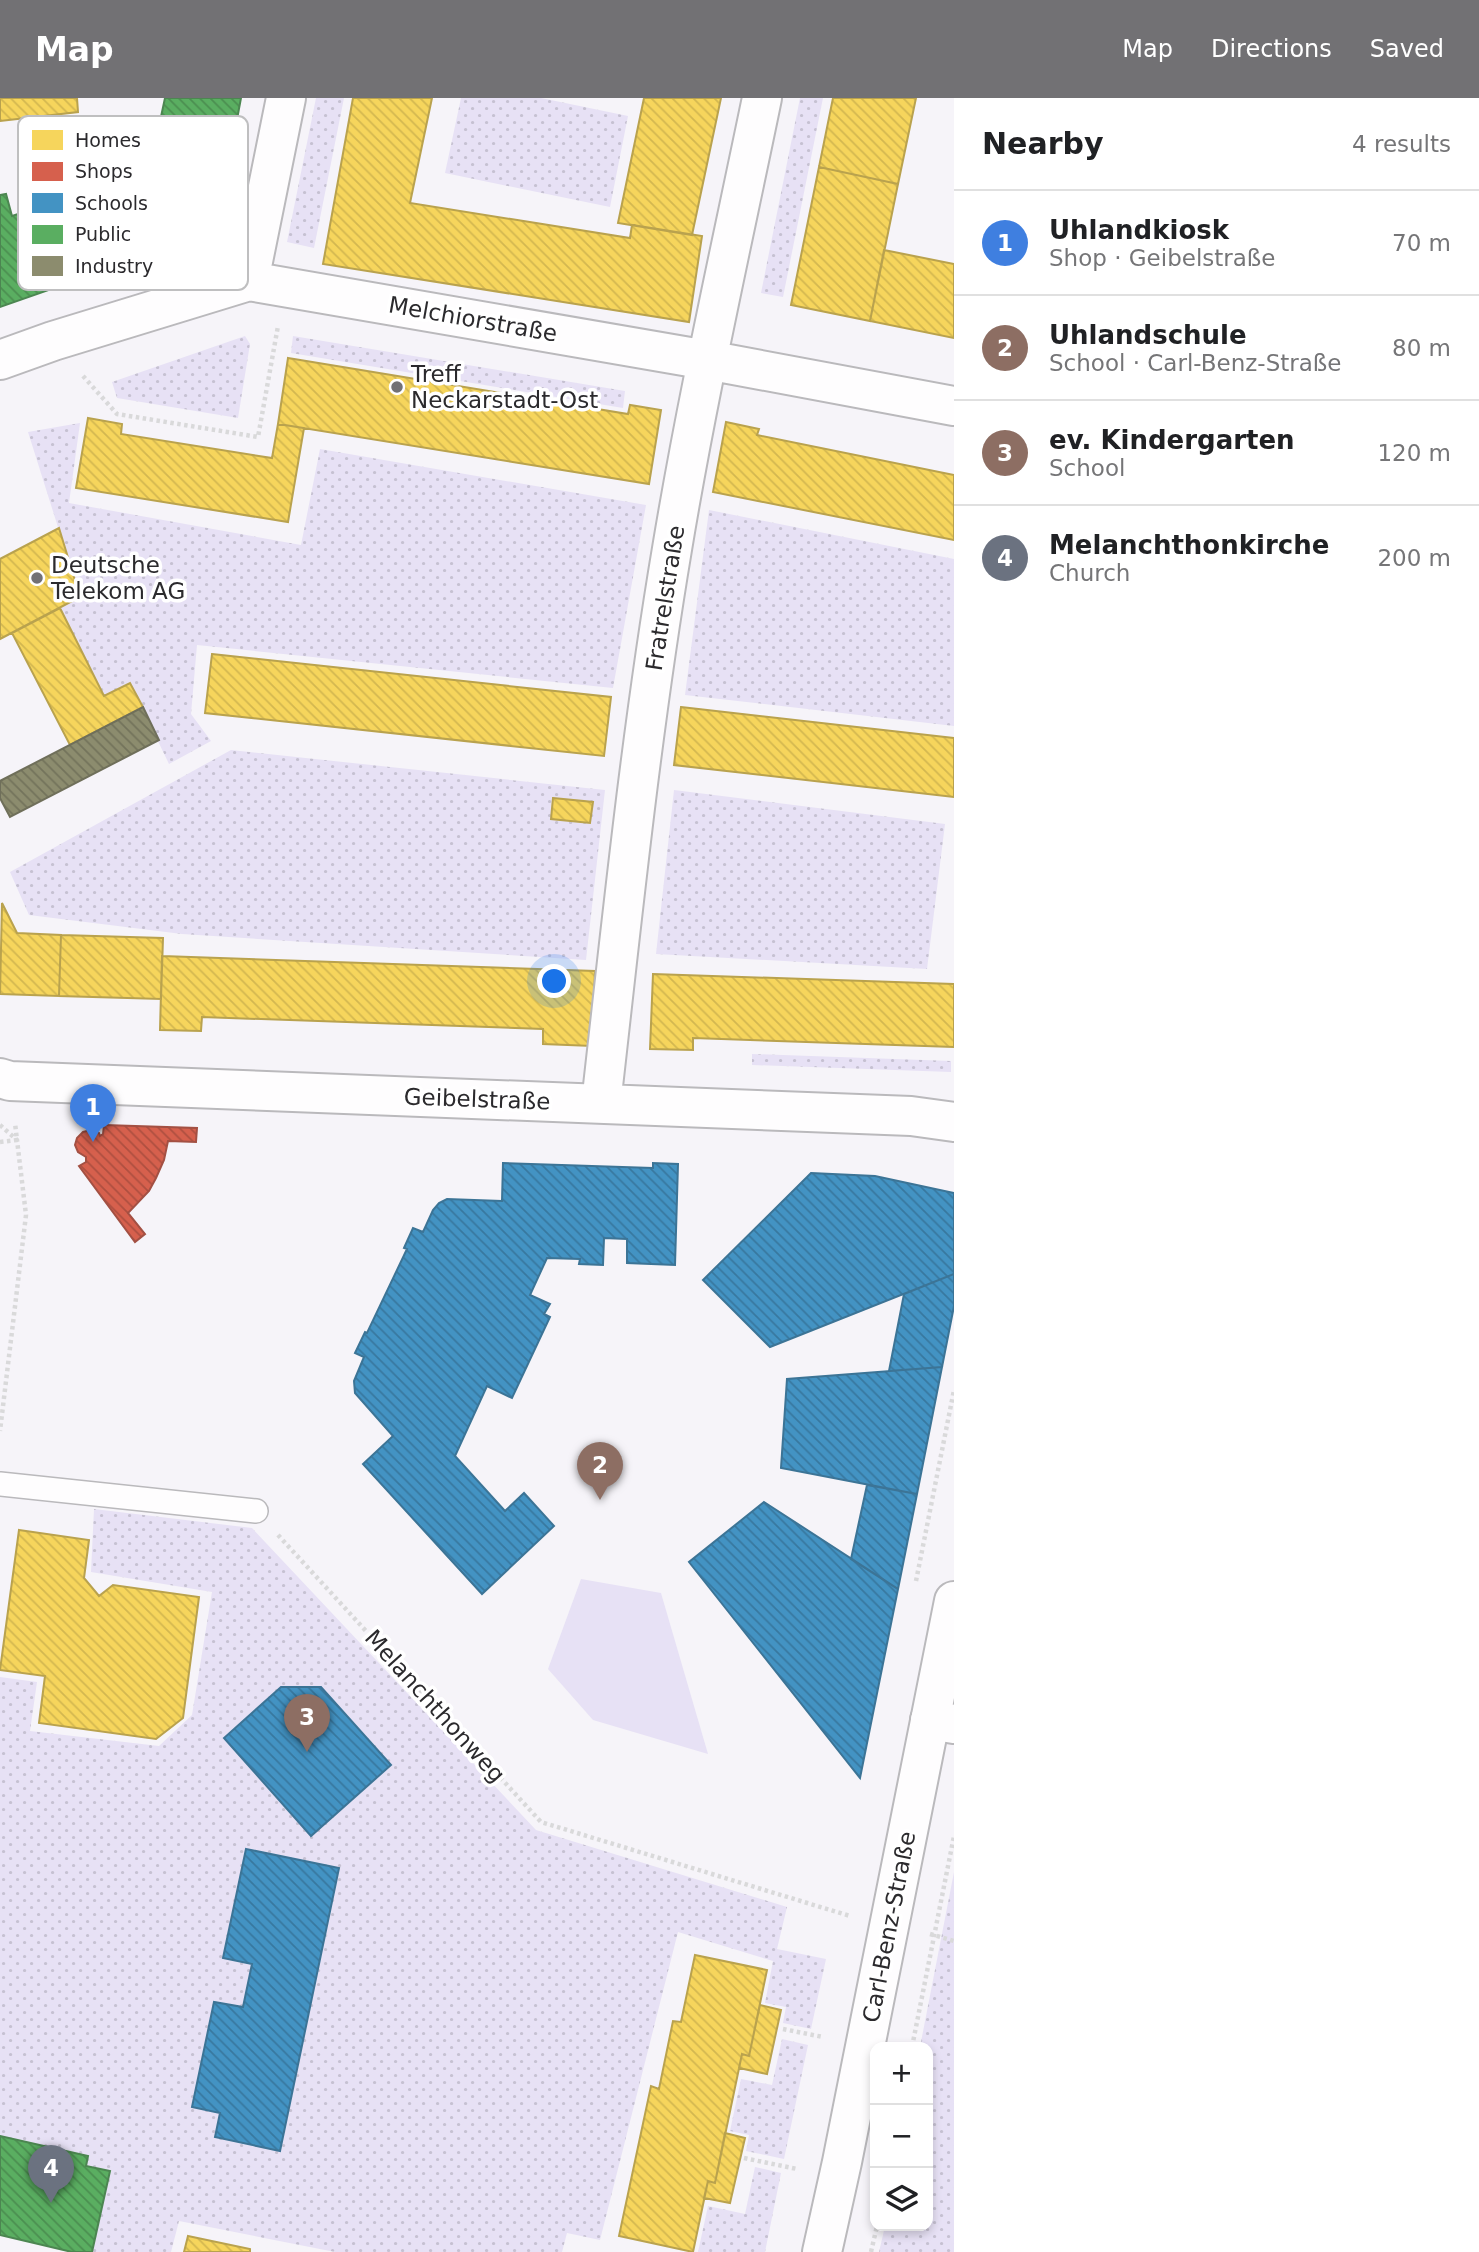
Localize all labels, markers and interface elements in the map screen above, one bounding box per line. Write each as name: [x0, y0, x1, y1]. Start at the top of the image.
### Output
text: Map: [35, 30, 114, 69]
text: Map: [1122, 35, 1173, 63]
text: Directions: [1211, 35, 1332, 63]
text: Saved: [1370, 35, 1444, 63]
legend: [18, 116, 248, 290]
text: Nearby: [982, 126, 1104, 161]
text: Homes: [75, 129, 141, 151]
text: 4 results: [1352, 131, 1451, 157]
text: Shops: [75, 160, 133, 182]
text: Schools: [75, 192, 148, 214]
text: Uhlandkiosk: [1049, 215, 1229, 245]
text: Public: [75, 223, 131, 245]
text: 1: [997, 230, 1013, 256]
text: 70 m: [1392, 230, 1451, 256]
text: Shop · Geibelstraße: [1049, 245, 1275, 271]
text: Industry: [75, 255, 153, 277]
street label: Melchiorstraße: [387, 291, 559, 347]
text: Uhlandschule: [1049, 320, 1247, 350]
text: 2: [997, 335, 1013, 361]
text: 80 m: [1392, 335, 1451, 361]
text: School · Carl-Benz-Straße: [1049, 350, 1341, 376]
place label: Treff Neckarstadt-Ost: [410, 361, 598, 413]
marker: Treff Neckarstadt-Ost: [389, 379, 405, 395]
text: ev. Kindergarten: [1049, 425, 1295, 455]
text: 3: [997, 440, 1013, 466]
text: 120 m: [1377, 440, 1451, 466]
text: School: [1049, 455, 1125, 481]
street label: Fratrelstraße: [641, 523, 689, 673]
text: Melanchthonkirche: [1049, 530, 1329, 560]
text: 4: [997, 545, 1013, 571]
text: 200 m: [1377, 545, 1451, 571]
place label: Deutsche Telekom AG: [50, 552, 185, 604]
text: Church: [1049, 560, 1130, 586]
marker: Deutsche Telekom AG: [29, 570, 45, 586]
your location: [537, 964, 571, 998]
street label: Geibelstraße: [403, 1083, 551, 1115]
pin: 1: [70, 1084, 116, 1142]
pin: 2: [577, 1442, 623, 1500]
street label: Melanchthonweg: [360, 1624, 510, 1788]
pin: 3: [284, 1694, 330, 1752]
street label: Carl-Benz-Straße: [858, 1829, 920, 2025]
map controls: [870, 2042, 933, 2231]
button: +: [870, 2042, 933, 2105]
button: −: [870, 2105, 933, 2168]
pin: 4: [28, 2145, 74, 2203]
button: layers: [870, 2168, 933, 2231]

